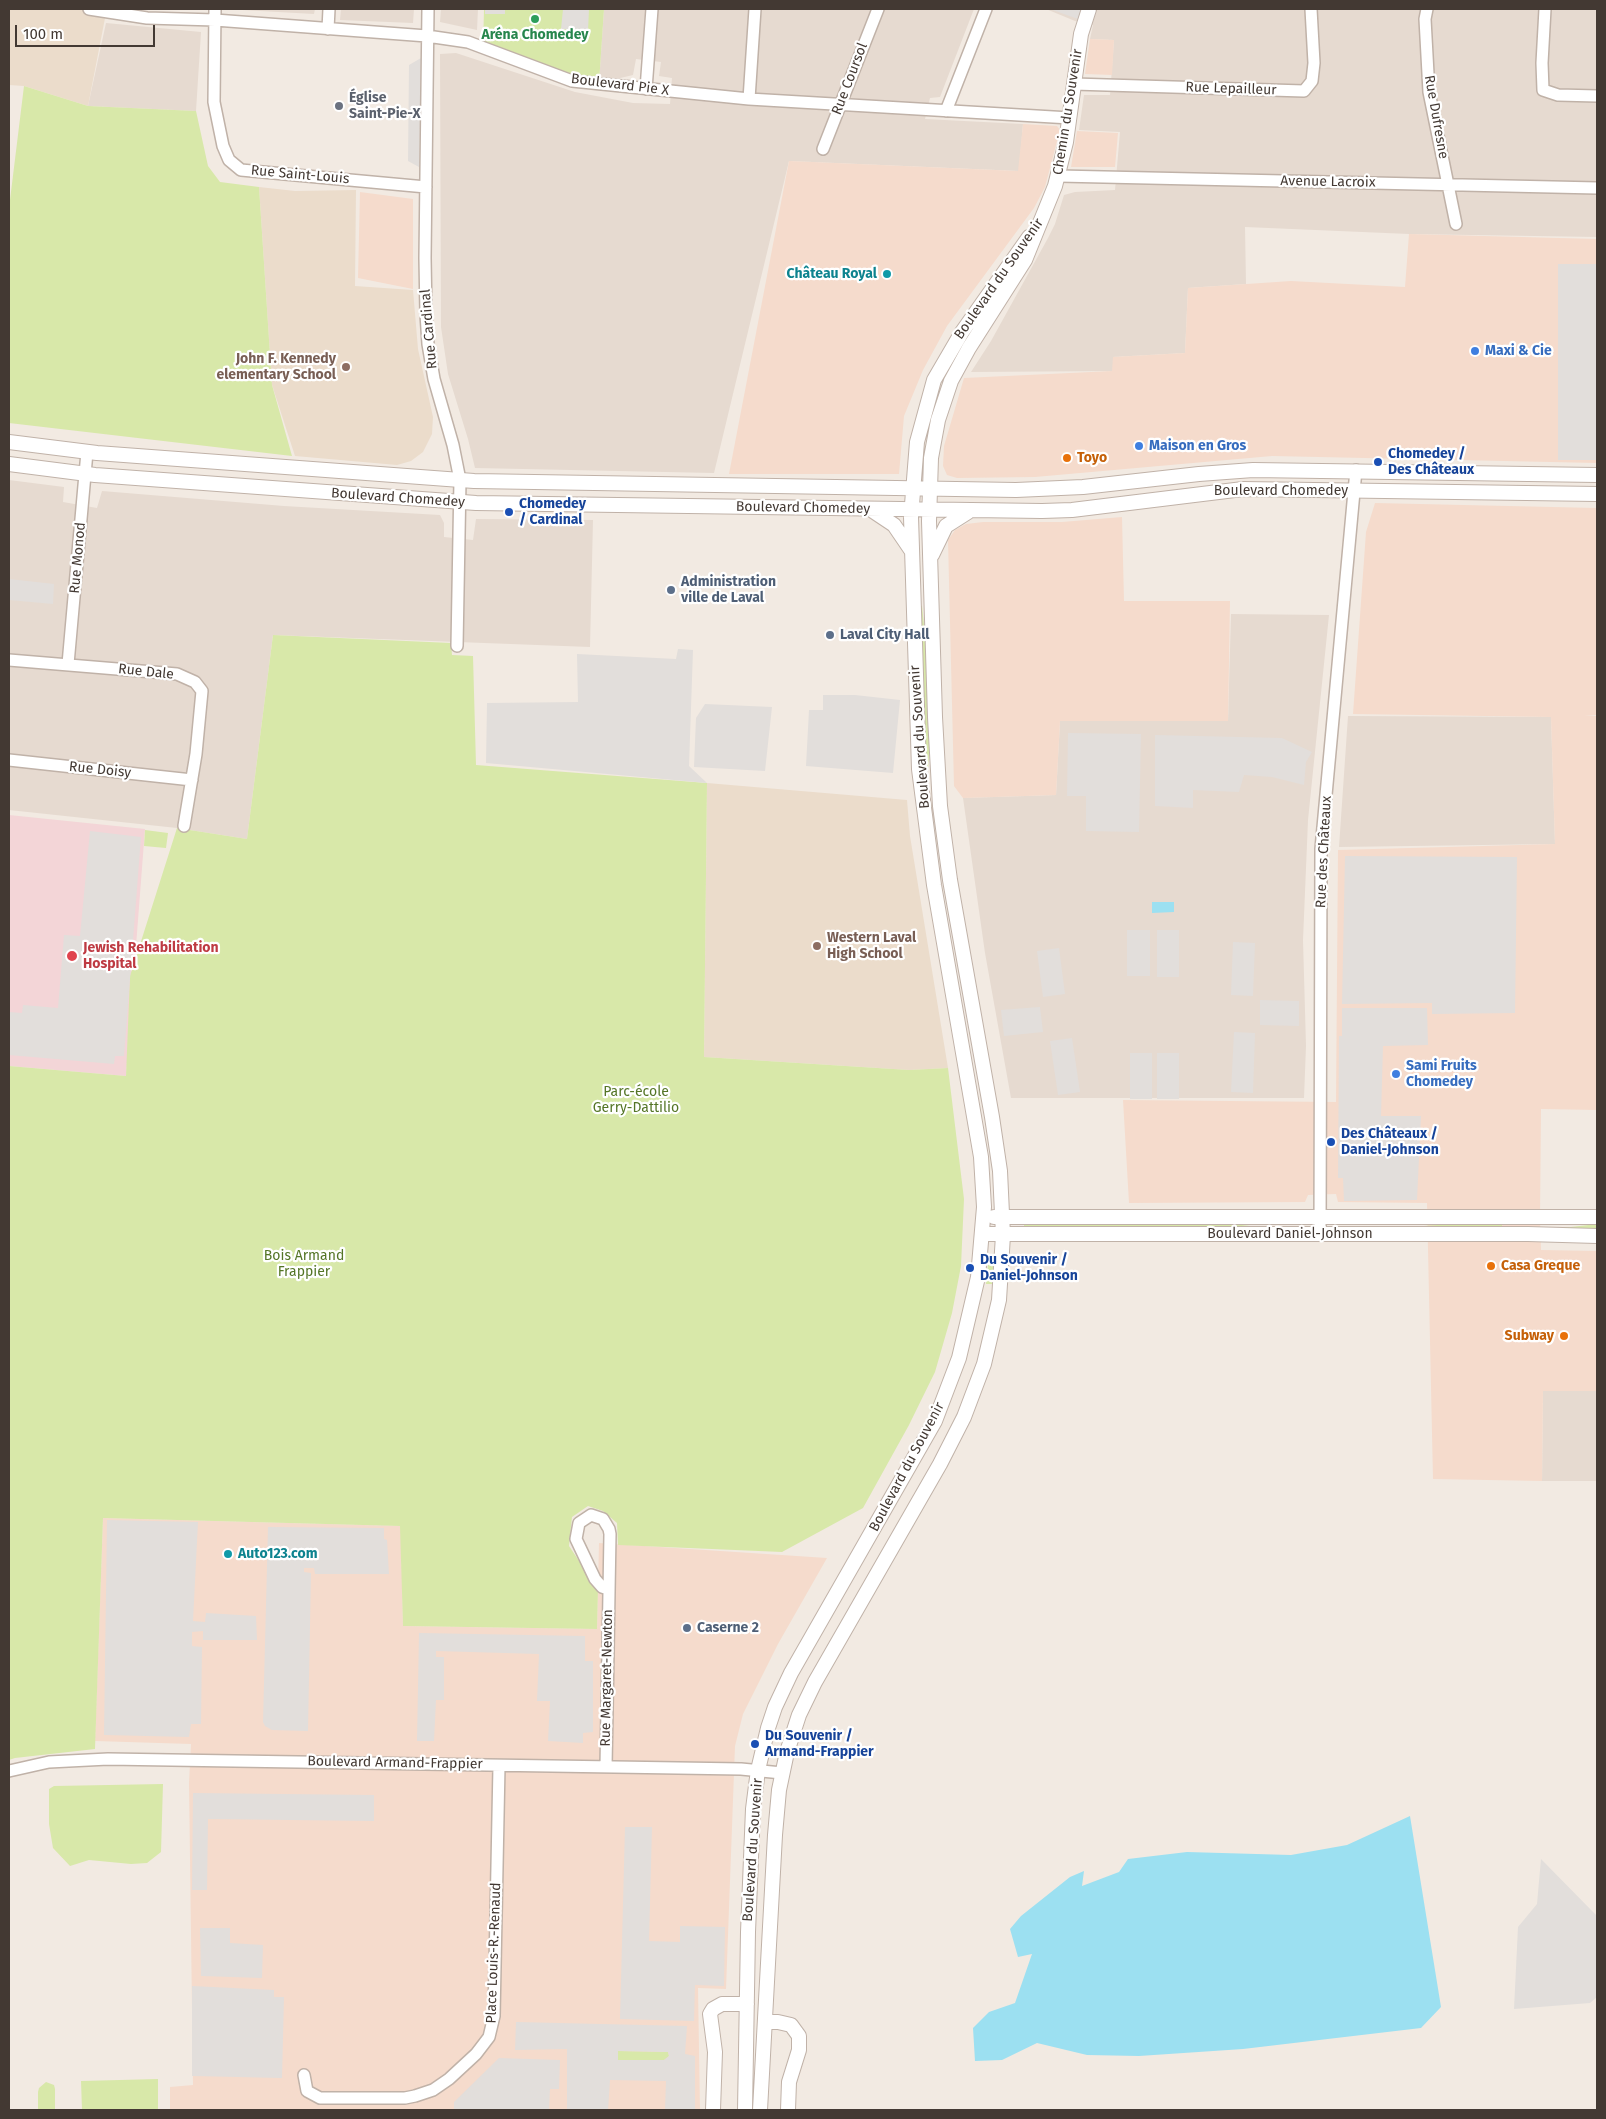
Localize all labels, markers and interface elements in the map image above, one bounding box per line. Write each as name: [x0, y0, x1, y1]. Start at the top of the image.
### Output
marker: Aréna Chomedey: [529, 13, 541, 25]
scale bar: [18, 15, 158, 47]
text: 100 m: [23, 25, 63, 43]
place label: Aréna Chomedey: [481, 27, 589, 43]
street label: Rue Coursol: [829, 41, 871, 117]
street label: Chemin du Souvenir: [1050, 48, 1086, 176]
street label: Boulevard Pie X: [570, 71, 670, 99]
street label: Rue Dufresne: [1420, 74, 1452, 160]
street label: Rue Lepailleur: [1185, 79, 1277, 99]
place label: Église Saint-Pie-X: [349, 90, 421, 122]
marker: Église Saint-Pie-X: [333, 100, 345, 112]
street label: Rue Saint-Louis: [250, 162, 350, 188]
street label: Avenue Lacroix: [1280, 173, 1376, 191]
street label: Boulevard du Souvenir: [951, 215, 1047, 343]
place label: Château Royal: [786, 266, 877, 282]
marker: Château Royal: [881, 268, 893, 280]
street label: Rue Cardinal: [417, 288, 441, 370]
place label: Maxi & Cie: [1485, 343, 1552, 359]
marker: Maxi & Cie: [1469, 345, 1481, 357]
place label: John F. Kennedy elementary School: [216, 351, 336, 384]
marker: John F. Kennedy elementary School: [340, 361, 352, 373]
place label: Maison en Gros: [1149, 438, 1246, 454]
marker: Maison en Gros: [1133, 440, 1145, 452]
place label: Chomedey / Des Châteaux: [1388, 446, 1474, 478]
place label: Toyo: [1077, 450, 1107, 466]
marker: Toyo: [1061, 452, 1073, 464]
marker: Chomedey / Des Châteaux: [1372, 456, 1384, 468]
street label: Boulevard Chomedey: [1214, 483, 1348, 499]
street label: Boulevard Chomedey: [330, 485, 466, 511]
place label: Chomedey / Cardinal: [519, 496, 586, 528]
street label: Boulevard Chomedey: [736, 498, 870, 518]
marker: Chomedey / Cardinal: [503, 506, 515, 518]
street label: Rue Monod: [67, 522, 89, 594]
place label: Administration ville de Laval: [681, 574, 776, 606]
marker: Administration ville de Laval: [665, 584, 677, 596]
place label: Laval City Hall: [840, 627, 929, 643]
marker: Laval City Hall: [824, 629, 836, 641]
street label: Rue Dale: [117, 661, 175, 683]
street label: Boulevard du Souvenir: [907, 665, 933, 809]
street label: Rue Doisy: [68, 758, 132, 782]
street label: Rue des Châteaux: [1313, 795, 1335, 909]
place label: Western Laval High School: [827, 930, 916, 962]
place label: Jewish Rehabilitation Hospital: [83, 940, 219, 972]
marker: Western Laval High School: [811, 940, 823, 952]
marker: Jewish Rehabilitation Hospital: [65, 949, 79, 963]
place label: Sami Fruits Chomedey: [1406, 1058, 1477, 1090]
marker: Sami Fruits Chomedey: [1390, 1068, 1402, 1080]
park label: Parc-école Gerry-Dattilio: [593, 1084, 679, 1116]
place label: Des Châteaux / Daniel-Johnson: [1341, 1126, 1439, 1158]
marker: Des Châteaux / Daniel-Johnson: [1325, 1136, 1337, 1148]
street label: Boulevard Daniel-Johnson: [1207, 1226, 1373, 1242]
park label: Bois Armand Frappier: [264, 1248, 344, 1280]
place label: Du Souvenir / Daniel-Johnson: [980, 1252, 1078, 1284]
place label: Casa Greque: [1501, 1258, 1580, 1274]
marker: Casa Greque: [1485, 1260, 1497, 1272]
marker: Du Souvenir / Daniel-Johnson: [964, 1262, 976, 1274]
place label: Subway: [1505, 1328, 1554, 1344]
marker: Subway: [1558, 1330, 1570, 1342]
street label: Boulevard du Souvenir: [866, 1399, 948, 1535]
place label: Auto123.com: [238, 1546, 317, 1562]
marker: Auto123.com: [222, 1548, 234, 1560]
street label: Rue Margaret-Newton: [597, 1609, 617, 1747]
place label: Caserne 2: [697, 1620, 759, 1636]
marker: Caserne 2: [681, 1622, 693, 1634]
place label: Du Souvenir / Armand-Frappier: [765, 1728, 874, 1760]
marker: Du Souvenir / Armand-Frappier: [749, 1738, 761, 1750]
street label: Boulevard Armand-Frappier: [307, 1753, 483, 1773]
street label: Boulevard du Souvenir: [740, 1778, 766, 1922]
street label: Place Louis-R.-Renaud: [483, 1882, 505, 2024]

